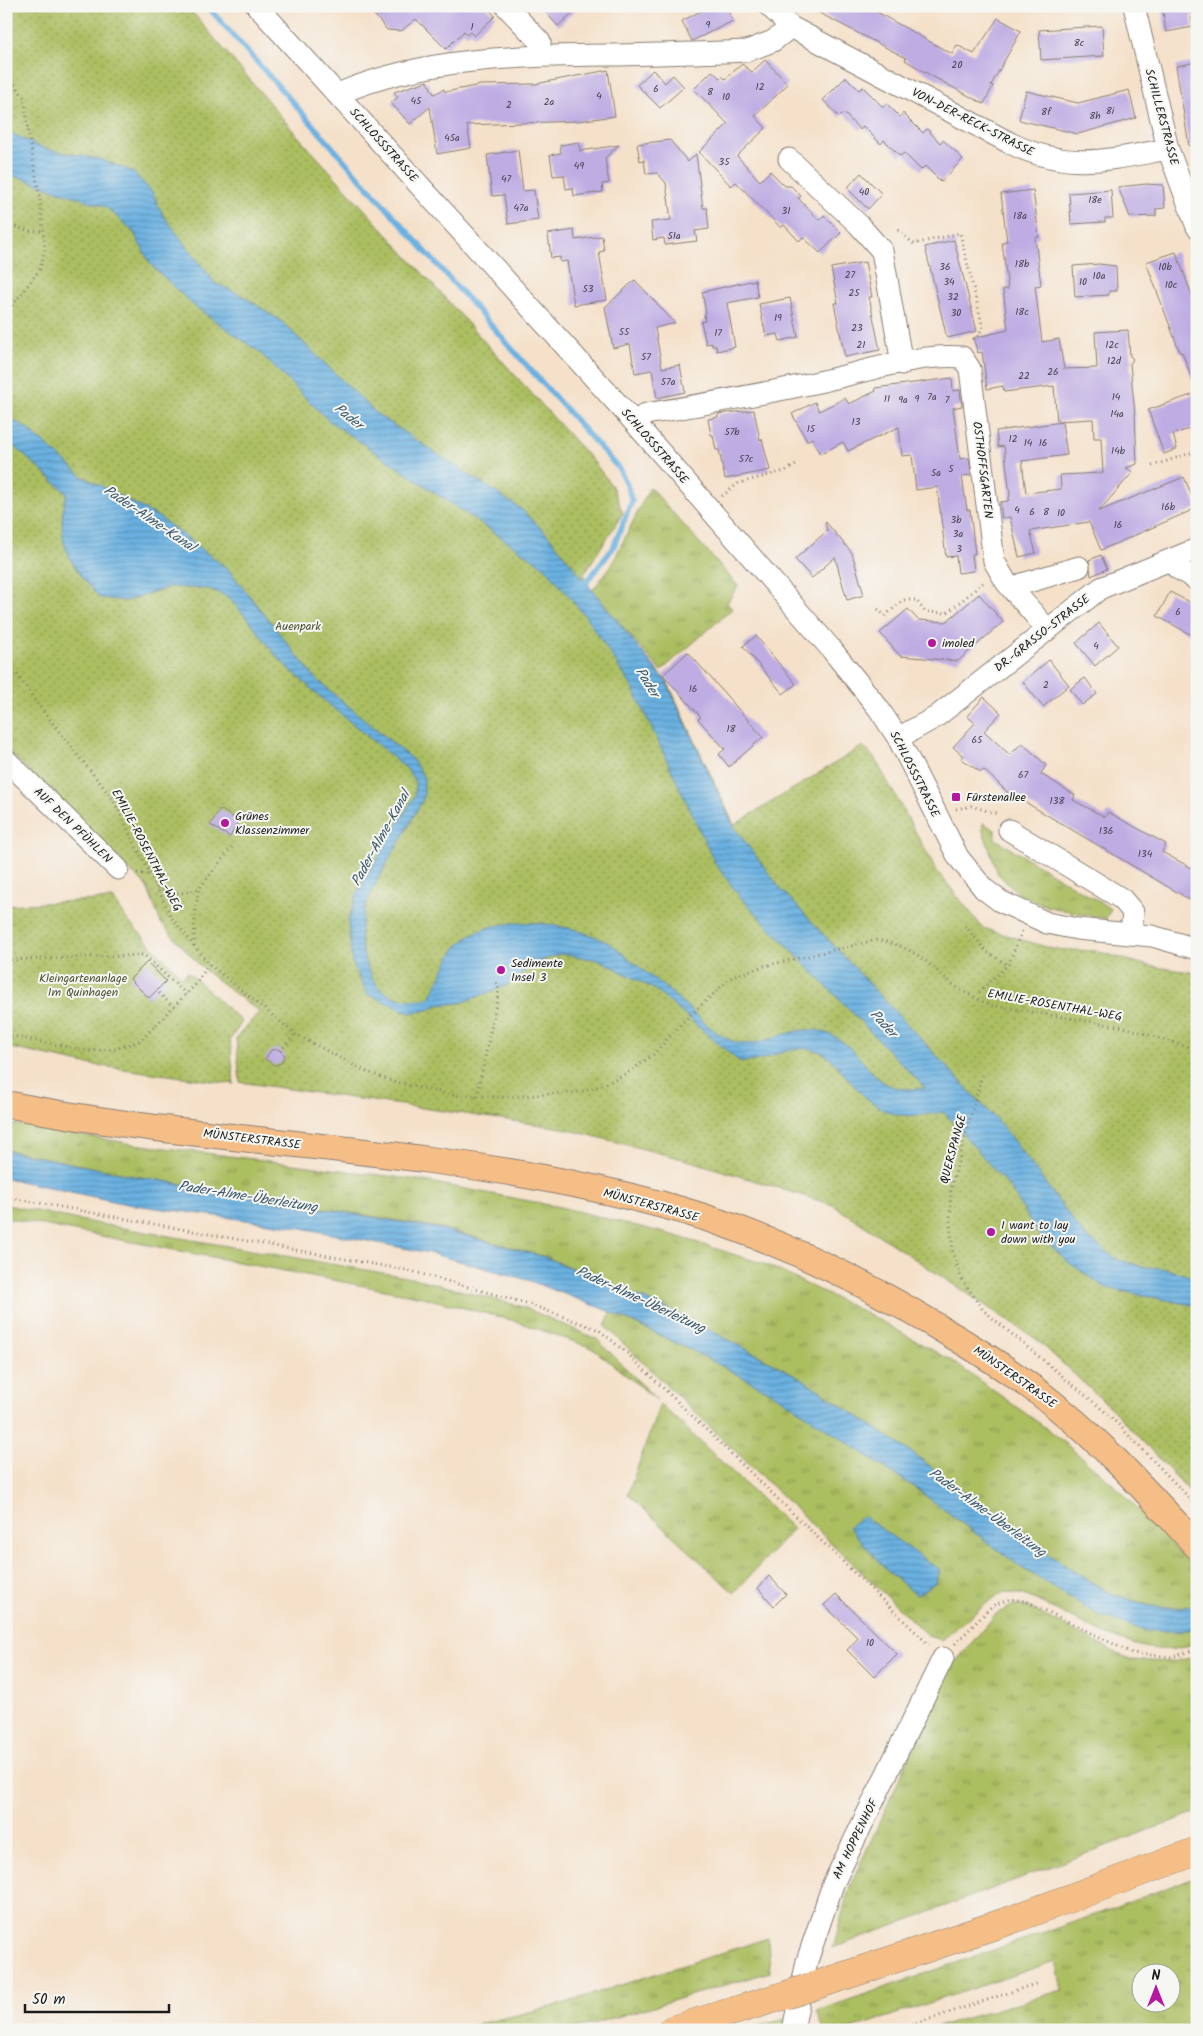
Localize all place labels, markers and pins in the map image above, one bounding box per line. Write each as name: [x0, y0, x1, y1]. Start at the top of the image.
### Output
place label: imoled: [942, 634, 975, 653]
marker: imoled: [926, 637, 938, 649]
place label: Fürstenallee: [966, 788, 1026, 807]
marker: Fürstenallee: [950, 791, 962, 803]
place label: Grünes Klassenzimmer: [235, 807, 310, 840]
marker: Grünes Klassenzimmer: [219, 817, 231, 829]
place label: Sedimente Insel 3: [511, 954, 564, 987]
marker: Sedimente Insel 3: [495, 964, 507, 976]
place label: I want to lay down with you: [1001, 1216, 1076, 1249]
marker: I want to lay down with you: [985, 1226, 997, 1238]

